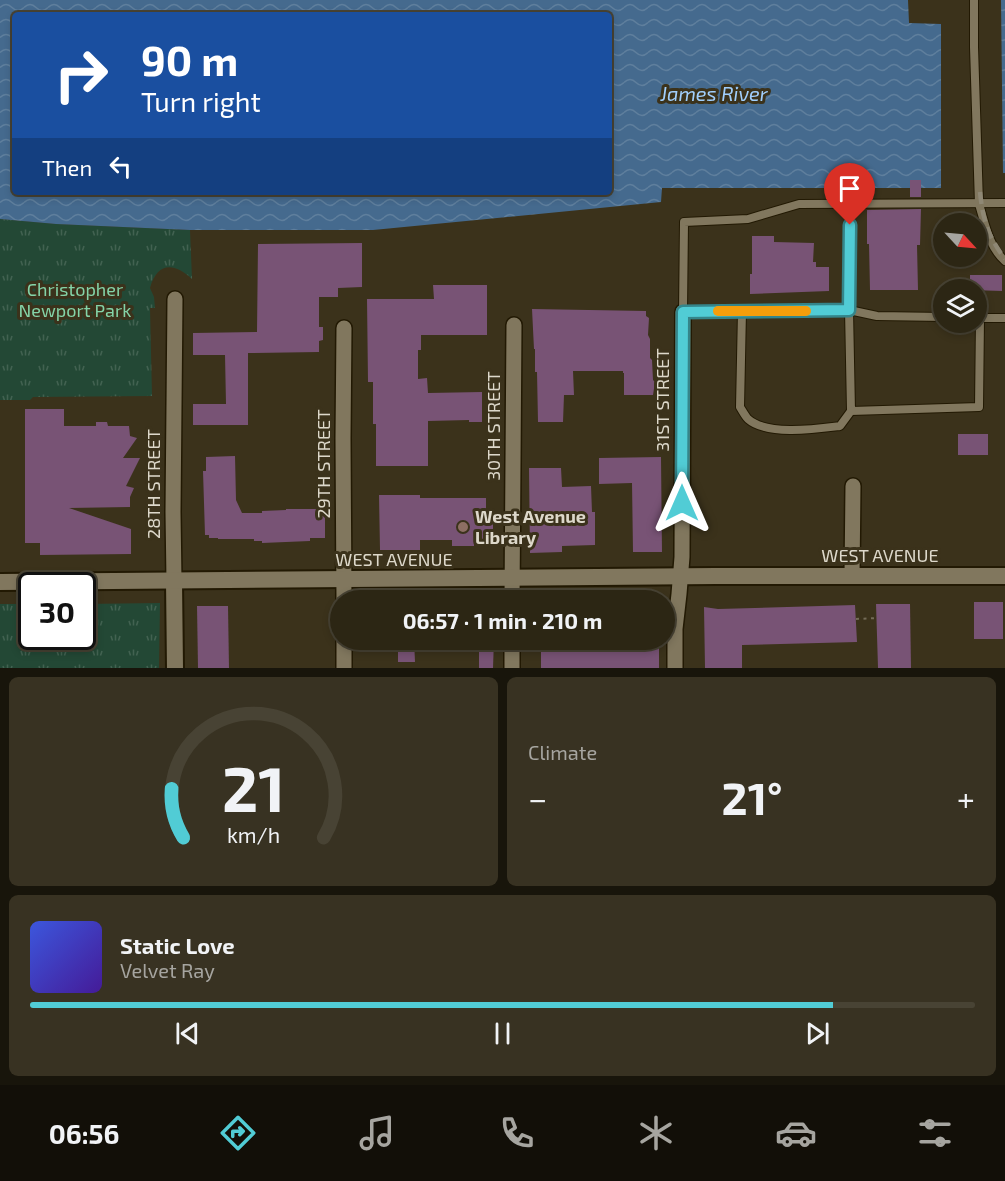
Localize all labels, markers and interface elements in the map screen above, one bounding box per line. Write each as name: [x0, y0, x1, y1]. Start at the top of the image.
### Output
text: 90 m: [141, 34, 238, 84]
icon: right: [42, 36, 120, 114]
water label: James River: [659, 81, 769, 105]
text: Turn right: [141, 85, 261, 117]
icon: left: [104, 150, 137, 183]
text: Then: [42, 154, 92, 180]
pin: [824, 163, 875, 225]
icon: arrive: [833, 172, 866, 205]
north arrow: [933, 213, 987, 267]
map controls: [933, 213, 987, 333]
park label: Christopher Newport Park: [19, 278, 131, 321]
button: layers: [933, 279, 987, 333]
street label: 31ST STREET: [651, 348, 673, 452]
street label: 30TH STREET: [482, 371, 504, 481]
street label: 29TH STREET: [312, 409, 334, 519]
street label: 28TH STREET: [142, 429, 164, 539]
position arrow: [650, 471, 714, 535]
place label: West Avenue Library: [475, 505, 586, 548]
marker: West Avenue Library: [456, 520, 470, 534]
street label: WEST AVENUE: [821, 544, 939, 566]
street label: WEST AVENUE: [335, 548, 453, 570]
speed limit sign: 30: [18, 572, 96, 650]
text: 06:57 · 1 min · 210 m: [403, 607, 602, 633]
text: Climate: [528, 740, 597, 764]
text: 21: [222, 750, 285, 825]
text: 21°: [722, 770, 783, 824]
text: −: [528, 778, 547, 818]
text: +: [957, 778, 975, 818]
text: km/h: [227, 823, 280, 848]
text: Static Love: [120, 932, 235, 958]
text: Velvet Ray: [120, 958, 215, 982]
icon: previous: [171, 1017, 204, 1050]
icon: pause: [486, 1017, 519, 1050]
icon: next: [801, 1017, 834, 1050]
icon: directions: [217, 1112, 259, 1154]
icon: music: [356, 1112, 398, 1154]
icon: phone: [496, 1112, 538, 1154]
icon: climate: [635, 1112, 677, 1154]
icon: car: [775, 1112, 817, 1154]
icon: filters: [914, 1112, 956, 1154]
text: 06:56: [49, 1117, 119, 1149]

